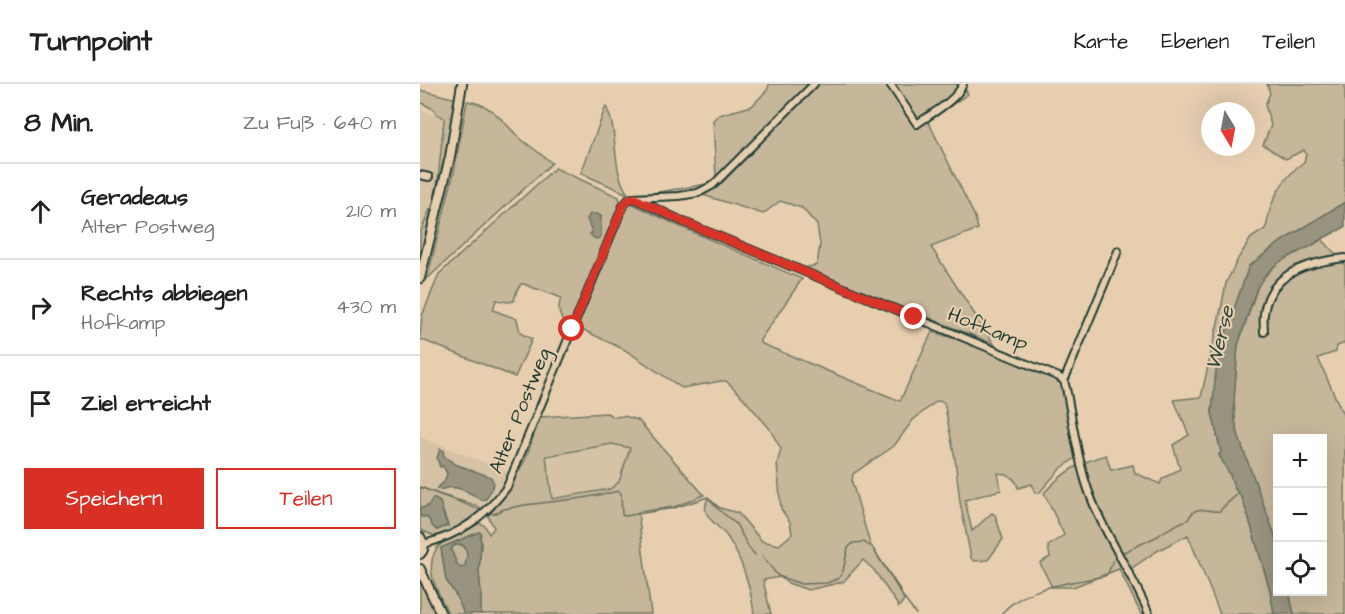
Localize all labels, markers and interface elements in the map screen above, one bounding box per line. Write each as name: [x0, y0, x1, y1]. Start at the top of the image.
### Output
text: Turnpoint: [30, 22, 152, 61]
text: Karte: [1073, 27, 1128, 56]
text: Ebenen: [1161, 27, 1229, 56]
text: Teilen: [1262, 27, 1315, 56]
north arrow: [1201, 102, 1255, 156]
text: 8 Min.: [24, 105, 93, 141]
text: Zu Fuß · 640 m: [243, 109, 396, 137]
text: Geradeaus: [81, 182, 188, 213]
icon: ahead: [24, 195, 57, 228]
text: 210 m: [346, 197, 396, 225]
text: Alter Postweg: [81, 213, 214, 241]
text: Rechts abbiegen: [81, 278, 248, 309]
icon: right: [24, 291, 57, 324]
text: 430 m: [336, 293, 396, 321]
street label: Hofkamp: [944, 300, 1032, 358]
water label: Werse: [1198, 302, 1242, 373]
route end: [900, 303, 926, 329]
text: Hofkamp: [81, 309, 165, 337]
route start: [558, 315, 584, 341]
street label: Alter Postweg: [482, 344, 559, 478]
icon: arrive: [24, 387, 57, 420]
text: Ziel erreicht: [81, 388, 211, 419]
map controls: [1273, 434, 1327, 596]
button: +: [1273, 434, 1327, 488]
button: Speichern: [24, 468, 204, 529]
button: Teilen: [216, 468, 396, 529]
button: −: [1273, 488, 1327, 542]
button: locate: [1273, 542, 1327, 596]

